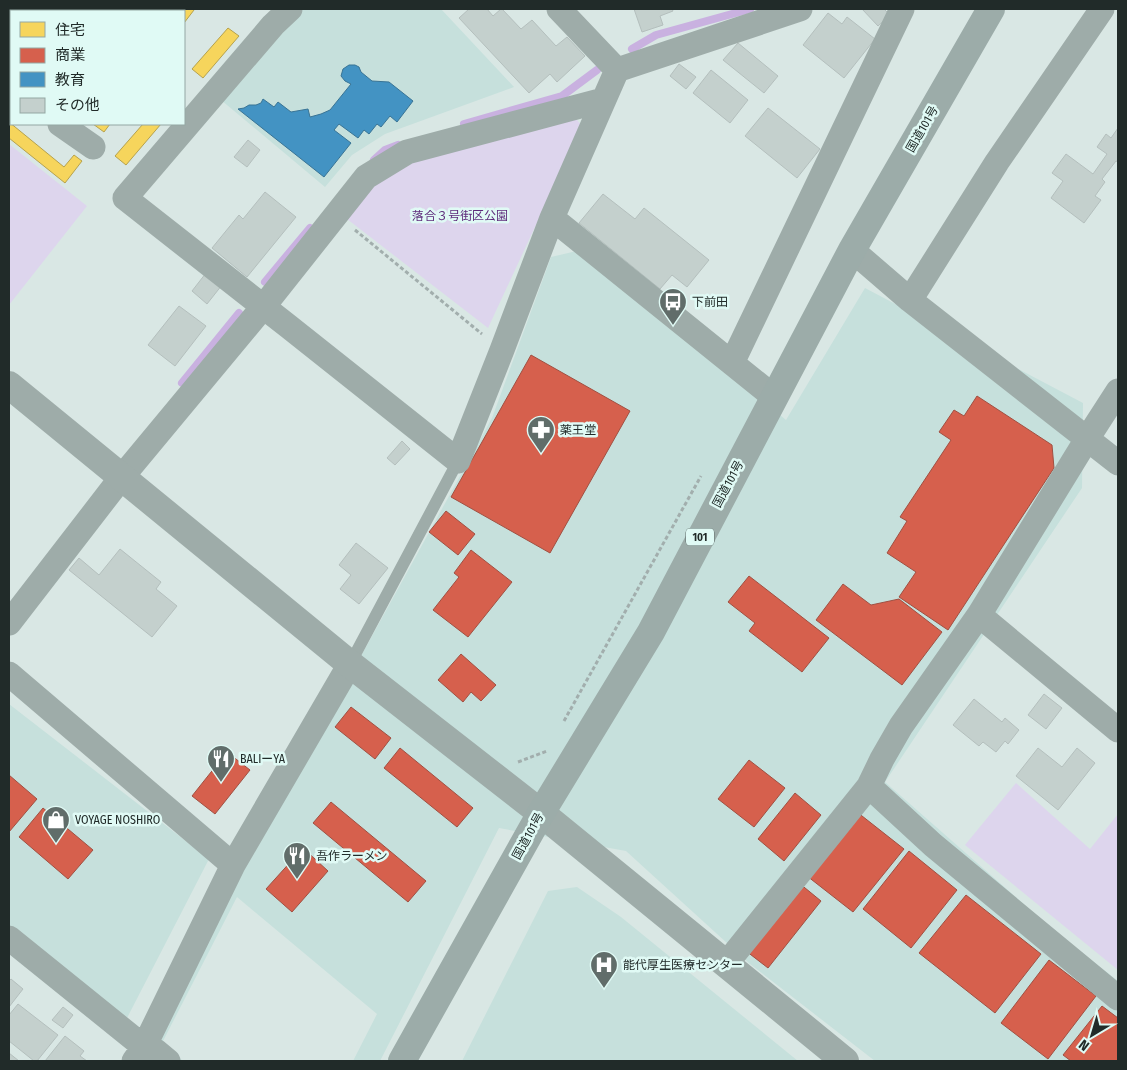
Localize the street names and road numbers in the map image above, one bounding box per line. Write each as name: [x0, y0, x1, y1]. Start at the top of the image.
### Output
street label: 国道101号: [903, 103, 941, 155]
street label: 国道101号: [710, 458, 746, 510]
road number: 101: [686, 528, 714, 546]
street label: 国道101号: [509, 810, 547, 862]

